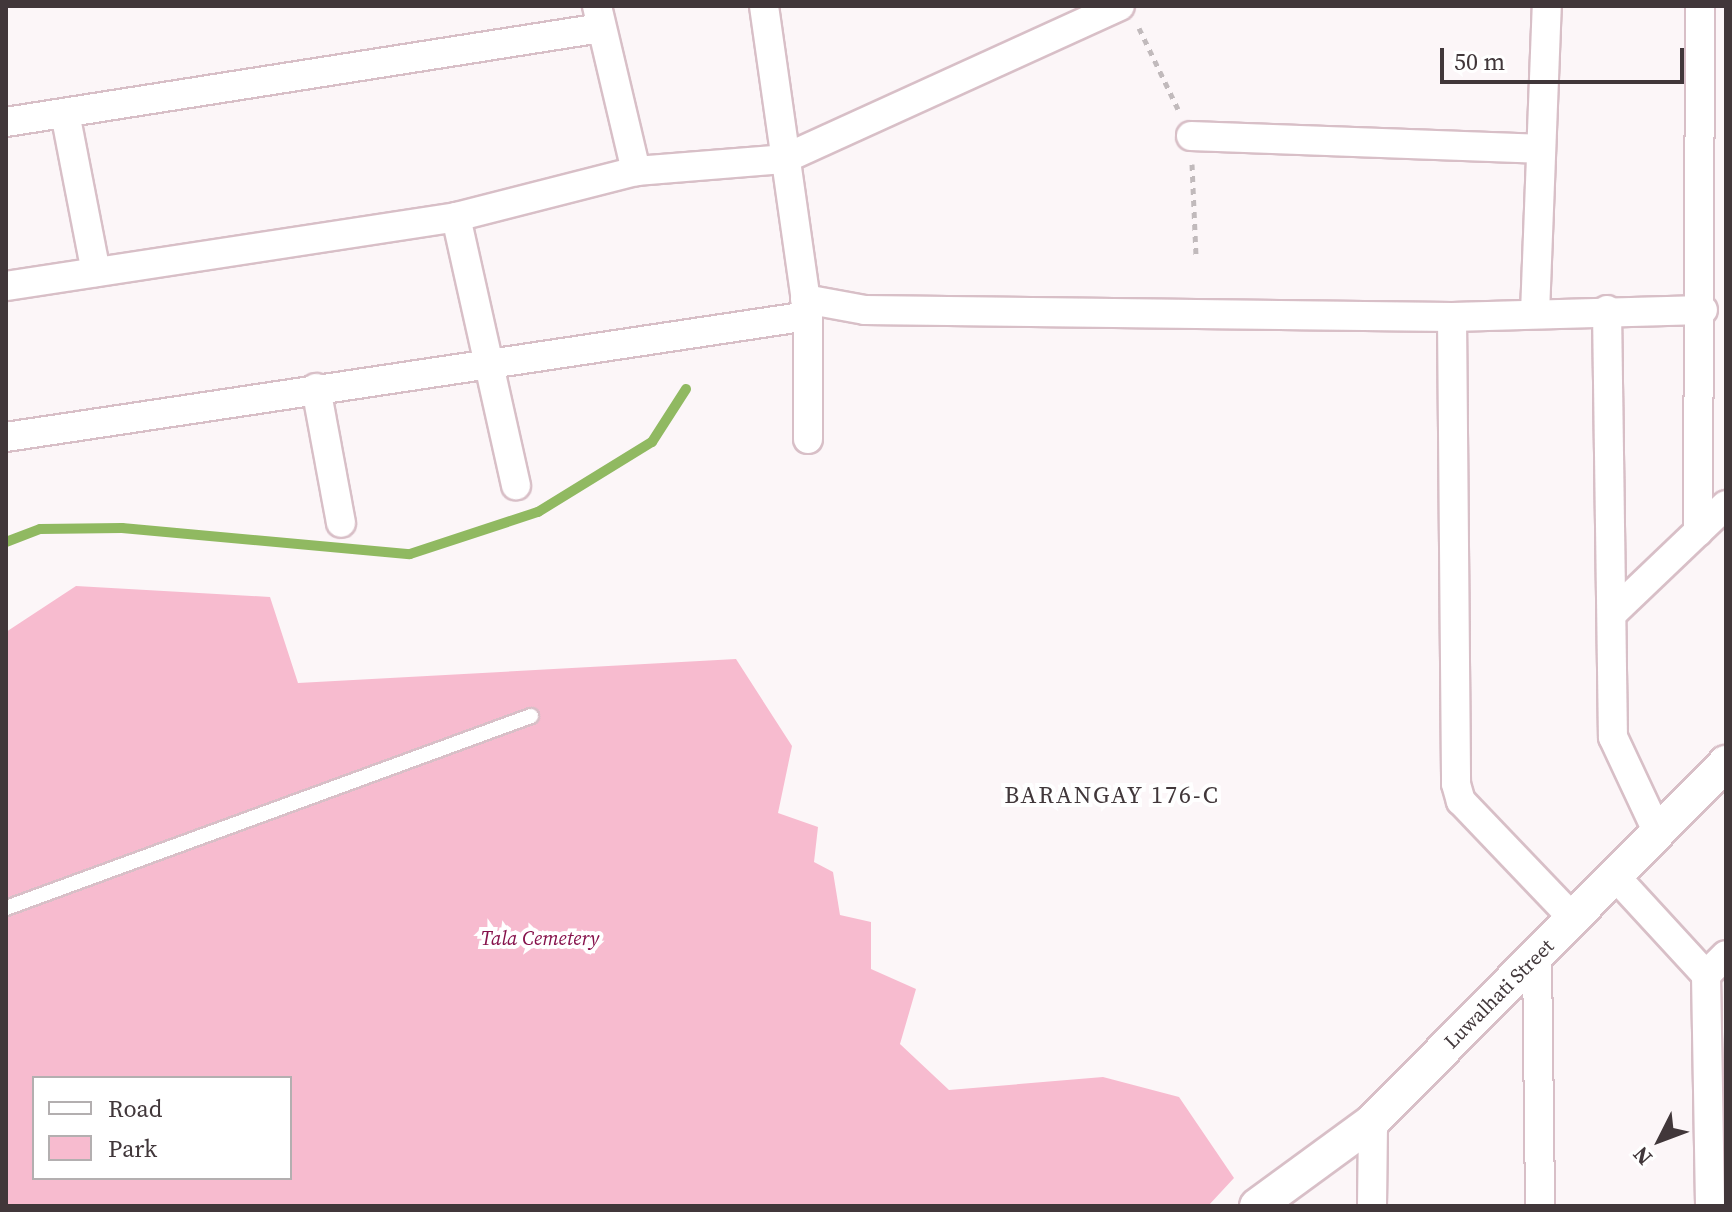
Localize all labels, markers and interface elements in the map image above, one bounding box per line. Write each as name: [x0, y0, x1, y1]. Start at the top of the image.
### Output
scale bar: [1444, 32, 1688, 82]
text: 50 m: [1454, 45, 1505, 78]
district label: BARANGAY 176-C: [1004, 781, 1220, 809]
park label: Tala Cemetery: [481, 926, 599, 950]
street label: Luwalhati Street: [1439, 934, 1559, 1054]
legend: [32, 1076, 292, 1180]
text: Road: [108, 1092, 162, 1125]
north arrow: [1620, 1100, 1700, 1180]
text: Park: [108, 1132, 157, 1165]
text: N: [1626, 1140, 1659, 1172]

